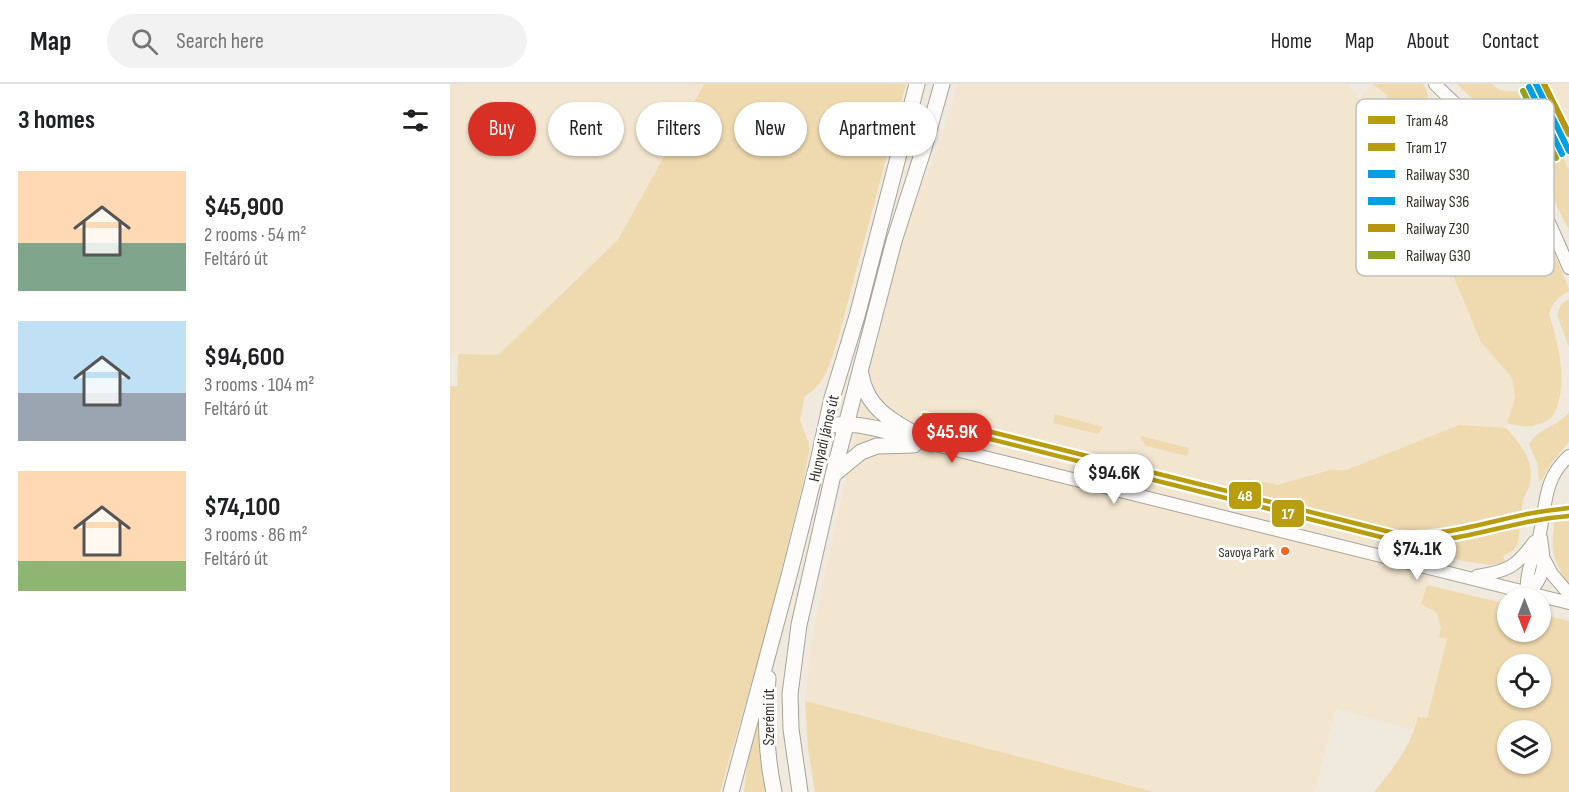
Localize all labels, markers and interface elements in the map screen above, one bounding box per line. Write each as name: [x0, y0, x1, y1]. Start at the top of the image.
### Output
search box: [107, 14, 527, 68]
text: Map: [30, 25, 71, 58]
icon: search: [128, 25, 161, 58]
text: Search here: [176, 28, 264, 55]
text: Home: [1271, 29, 1312, 54]
text: Map: [1345, 29, 1374, 54]
text: About: [1407, 29, 1449, 54]
text: Contact: [1482, 29, 1539, 54]
legend: [1356, 99, 1554, 276]
chip: Buy: [468, 102, 536, 156]
chip: Rent: [548, 102, 624, 156]
chip: Filters: [636, 102, 722, 156]
chip: New: [734, 102, 807, 156]
chip: Apartment: [819, 102, 937, 156]
icon: filters: [399, 104, 432, 137]
text: 3 homes: [18, 105, 95, 136]
text: Tram 48: [1406, 112, 1448, 131]
text: Tram 17: [1406, 139, 1447, 158]
text: Railway S30: [1406, 166, 1470, 185]
text: $45,900: [204, 192, 284, 223]
text: Railway S36: [1406, 193, 1469, 212]
icon: home: [66, 195, 138, 267]
text: Railway Z30: [1406, 220, 1469, 239]
text: 2 rooms · 54 m²: [204, 223, 306, 247]
text: Feltáró út: [204, 247, 268, 271]
text: Railway G30: [1406, 247, 1471, 266]
text: $94,600: [204, 342, 285, 373]
icon: home: [66, 345, 138, 417]
text: 3 rooms · 104 m²: [204, 373, 314, 397]
street label: Hunyadi János út: [805, 393, 844, 484]
text: Feltáró út: [204, 397, 268, 421]
pin: $45.9K: [903, 413, 1001, 464]
text: $45.9K: [926, 420, 978, 444]
pin: $94.6K: [1065, 454, 1163, 505]
text: $94.6K: [1088, 461, 1140, 485]
line badge: 48: [1228, 481, 1262, 510]
text: 48: [1237, 487, 1253, 506]
text: $74,100: [204, 492, 280, 523]
icon: home: [66, 495, 138, 567]
line badge: 17: [1271, 499, 1305, 528]
text: 17: [1281, 505, 1295, 524]
text: 3 rooms · 86 m²: [204, 523, 308, 547]
pin: $74.1K: [1368, 530, 1466, 581]
text: $74.1K: [1392, 537, 1442, 561]
place label: Savoya Park: [1218, 544, 1275, 561]
marker: Savoya Park: [1279, 545, 1291, 557]
text: Feltáró út: [204, 547, 268, 571]
north arrow: [1497, 588, 1551, 642]
map controls: [1497, 588, 1551, 774]
button: locate: [1497, 654, 1551, 708]
street label: Szerémi út: [760, 688, 779, 745]
button: layers: [1497, 720, 1551, 774]

